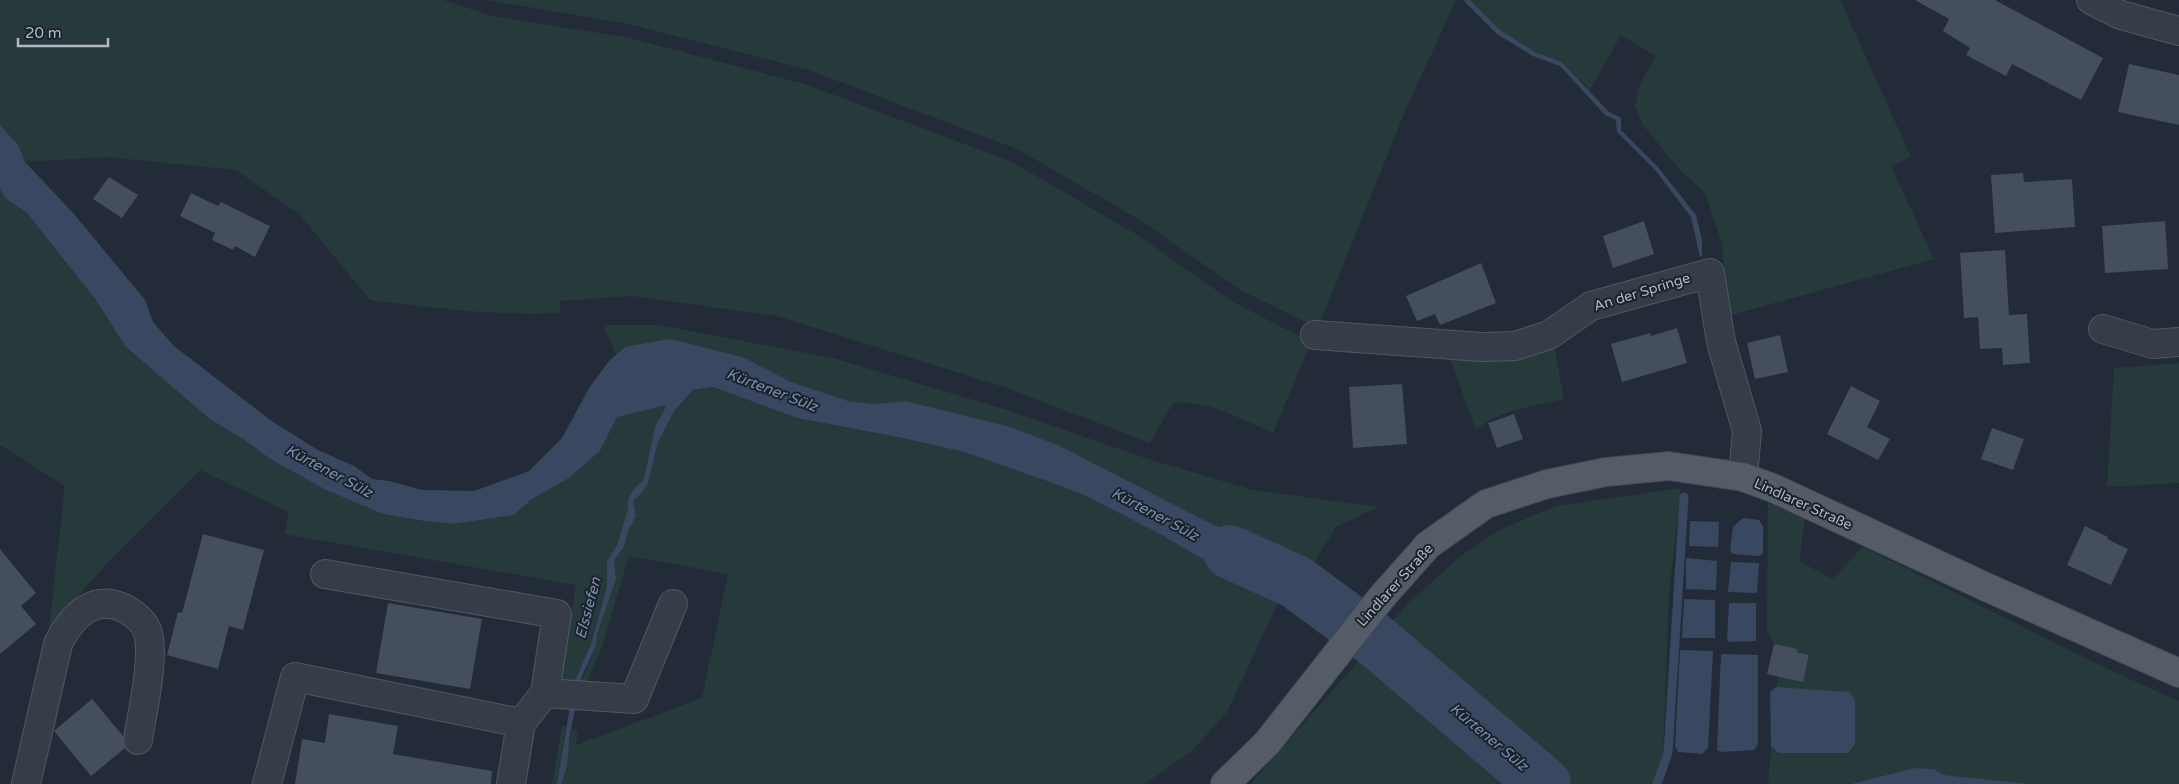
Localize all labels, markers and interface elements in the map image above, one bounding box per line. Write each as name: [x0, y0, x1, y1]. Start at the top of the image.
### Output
scale bar: [18, 15, 108, 47]
text: 20 m: [25, 24, 62, 42]
street label: An der Springe: [1592, 269, 1692, 315]
water label: Kürtener Sülz: [724, 364, 821, 416]
water label: Kürtener Sülz: [282, 441, 377, 502]
street label: Lindlarer Straße: [1751, 475, 1855, 533]
water label: Kürtener Sülz: [1108, 484, 1203, 545]
street label: Lindlarer Straße: [1353, 540, 1437, 630]
water label: Elssiefen: [571, 574, 605, 641]
water label: Kürtener Sülz: [1447, 699, 1533, 776]

